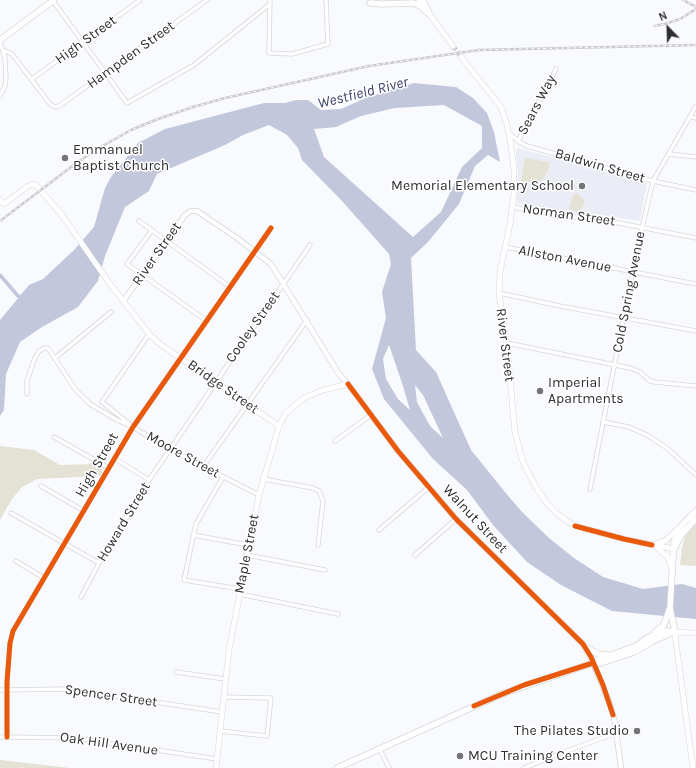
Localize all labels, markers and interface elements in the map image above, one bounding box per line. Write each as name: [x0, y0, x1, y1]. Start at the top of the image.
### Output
north arrow: [648, 8, 688, 48]
text: N: [657, 9, 669, 24]
street label: High Street: [52, 12, 120, 68]
street label: Hampden Street: [84, 18, 178, 92]
street label: Sears Way: [514, 72, 560, 138]
water label: Westfield River: [316, 73, 410, 113]
place label: Emmanuel Baptist Church: [73, 142, 169, 174]
street label: Baldwin Street: [553, 145, 647, 187]
marker: Emmanuel Baptist Church: [60, 153, 70, 163]
place label: Memorial Elementary School: [391, 178, 574, 194]
marker: Memorial Elementary School: [577, 181, 587, 191]
street label: Norman Street: [522, 200, 616, 230]
street label: River Street: [129, 219, 185, 289]
street label: Cold Spring Avenue: [609, 230, 649, 354]
street label: Allston Avenue: [517, 242, 613, 276]
street label: Cooley Street: [222, 288, 284, 366]
street label: River Street: [492, 307, 518, 383]
street label: Bridge Street: [184, 356, 262, 418]
place label: Imperial Apartments: [548, 375, 624, 408]
marker: Imperial Apartments: [535, 386, 545, 396]
street label: Moore Street: [143, 428, 223, 482]
street label: High Street: [72, 430, 122, 500]
street label: Howard Street: [94, 479, 154, 565]
street label: Walnut Street: [439, 481, 511, 557]
street label: Maple Street: [231, 513, 263, 595]
street label: Spencer Street: [64, 681, 158, 711]
place label: The Pilates Studio: [514, 723, 629, 739]
marker: The Pilates Studio: [632, 726, 642, 736]
street label: Oak Hill Avenue: [59, 729, 159, 759]
place label: MCU Training Center: [468, 748, 598, 764]
marker: MCU Training Center: [455, 751, 465, 761]

